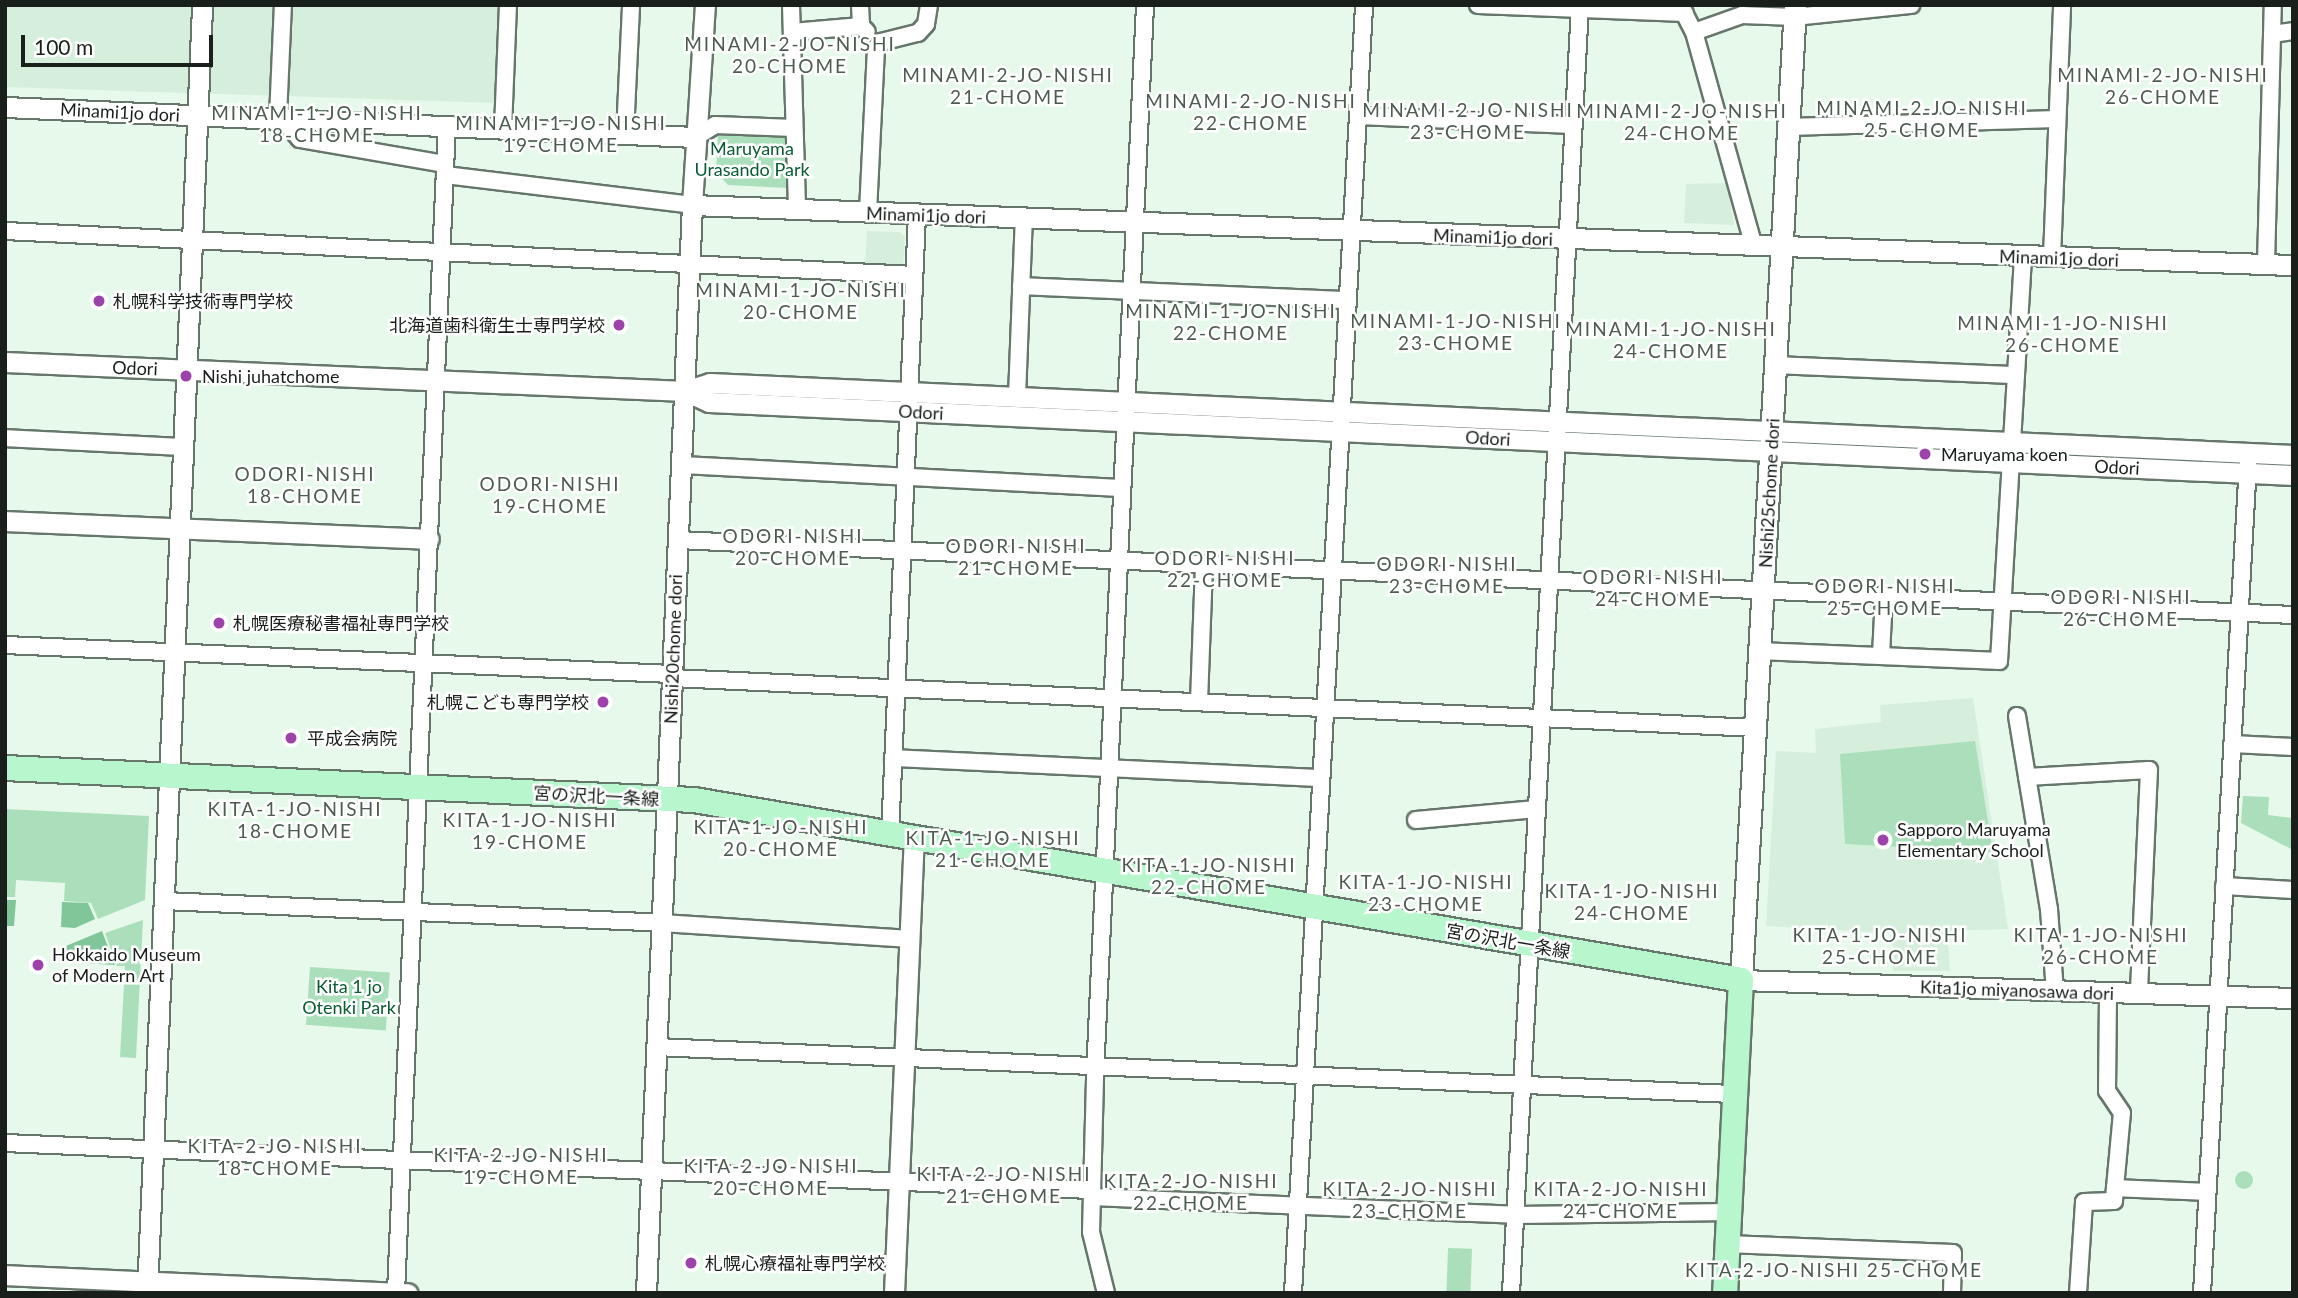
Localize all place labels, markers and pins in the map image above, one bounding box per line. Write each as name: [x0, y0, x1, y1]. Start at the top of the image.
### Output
place label: 札幌科学技術専門学校: [113, 290, 293, 312]
marker: 札幌科学技術専門学校: [91, 293, 107, 309]
place label: 北海道歯科衛生士専門学校: [389, 314, 605, 336]
marker: 北海道歯科衛生士専門学校: [611, 317, 627, 333]
place label: Nishi juhatchome: [202, 365, 339, 387]
marker: Nishi juhatchome: [176, 366, 196, 386]
place label: Maruyama koen: [1941, 443, 2068, 465]
marker: Maruyama koen: [1915, 444, 1935, 464]
place label: 札幌医療秘書福祉専門学校: [233, 612, 449, 634]
marker: 札幌医療秘書福祉専門学校: [211, 615, 227, 631]
place label: 札幌こども専門学校: [427, 691, 589, 713]
marker: 札幌こども専門学校: [595, 694, 611, 710]
place label: 平成会病院: [307, 727, 397, 749]
marker: 平成会病院: [281, 728, 301, 748]
place label: Sapporo Maruyama Elementary School: [1897, 819, 2051, 862]
marker: Sapporo Maruyama Elementary School: [1875, 832, 1891, 848]
place label: Hokkaido Museum of Modern Art: [52, 944, 201, 986]
marker: Hokkaido Museum of Modern Art: [30, 957, 46, 973]
place label: 札幌心療福祉専門学校: [705, 1252, 885, 1274]
marker: 札幌心療福祉専門学校: [683, 1255, 699, 1271]

